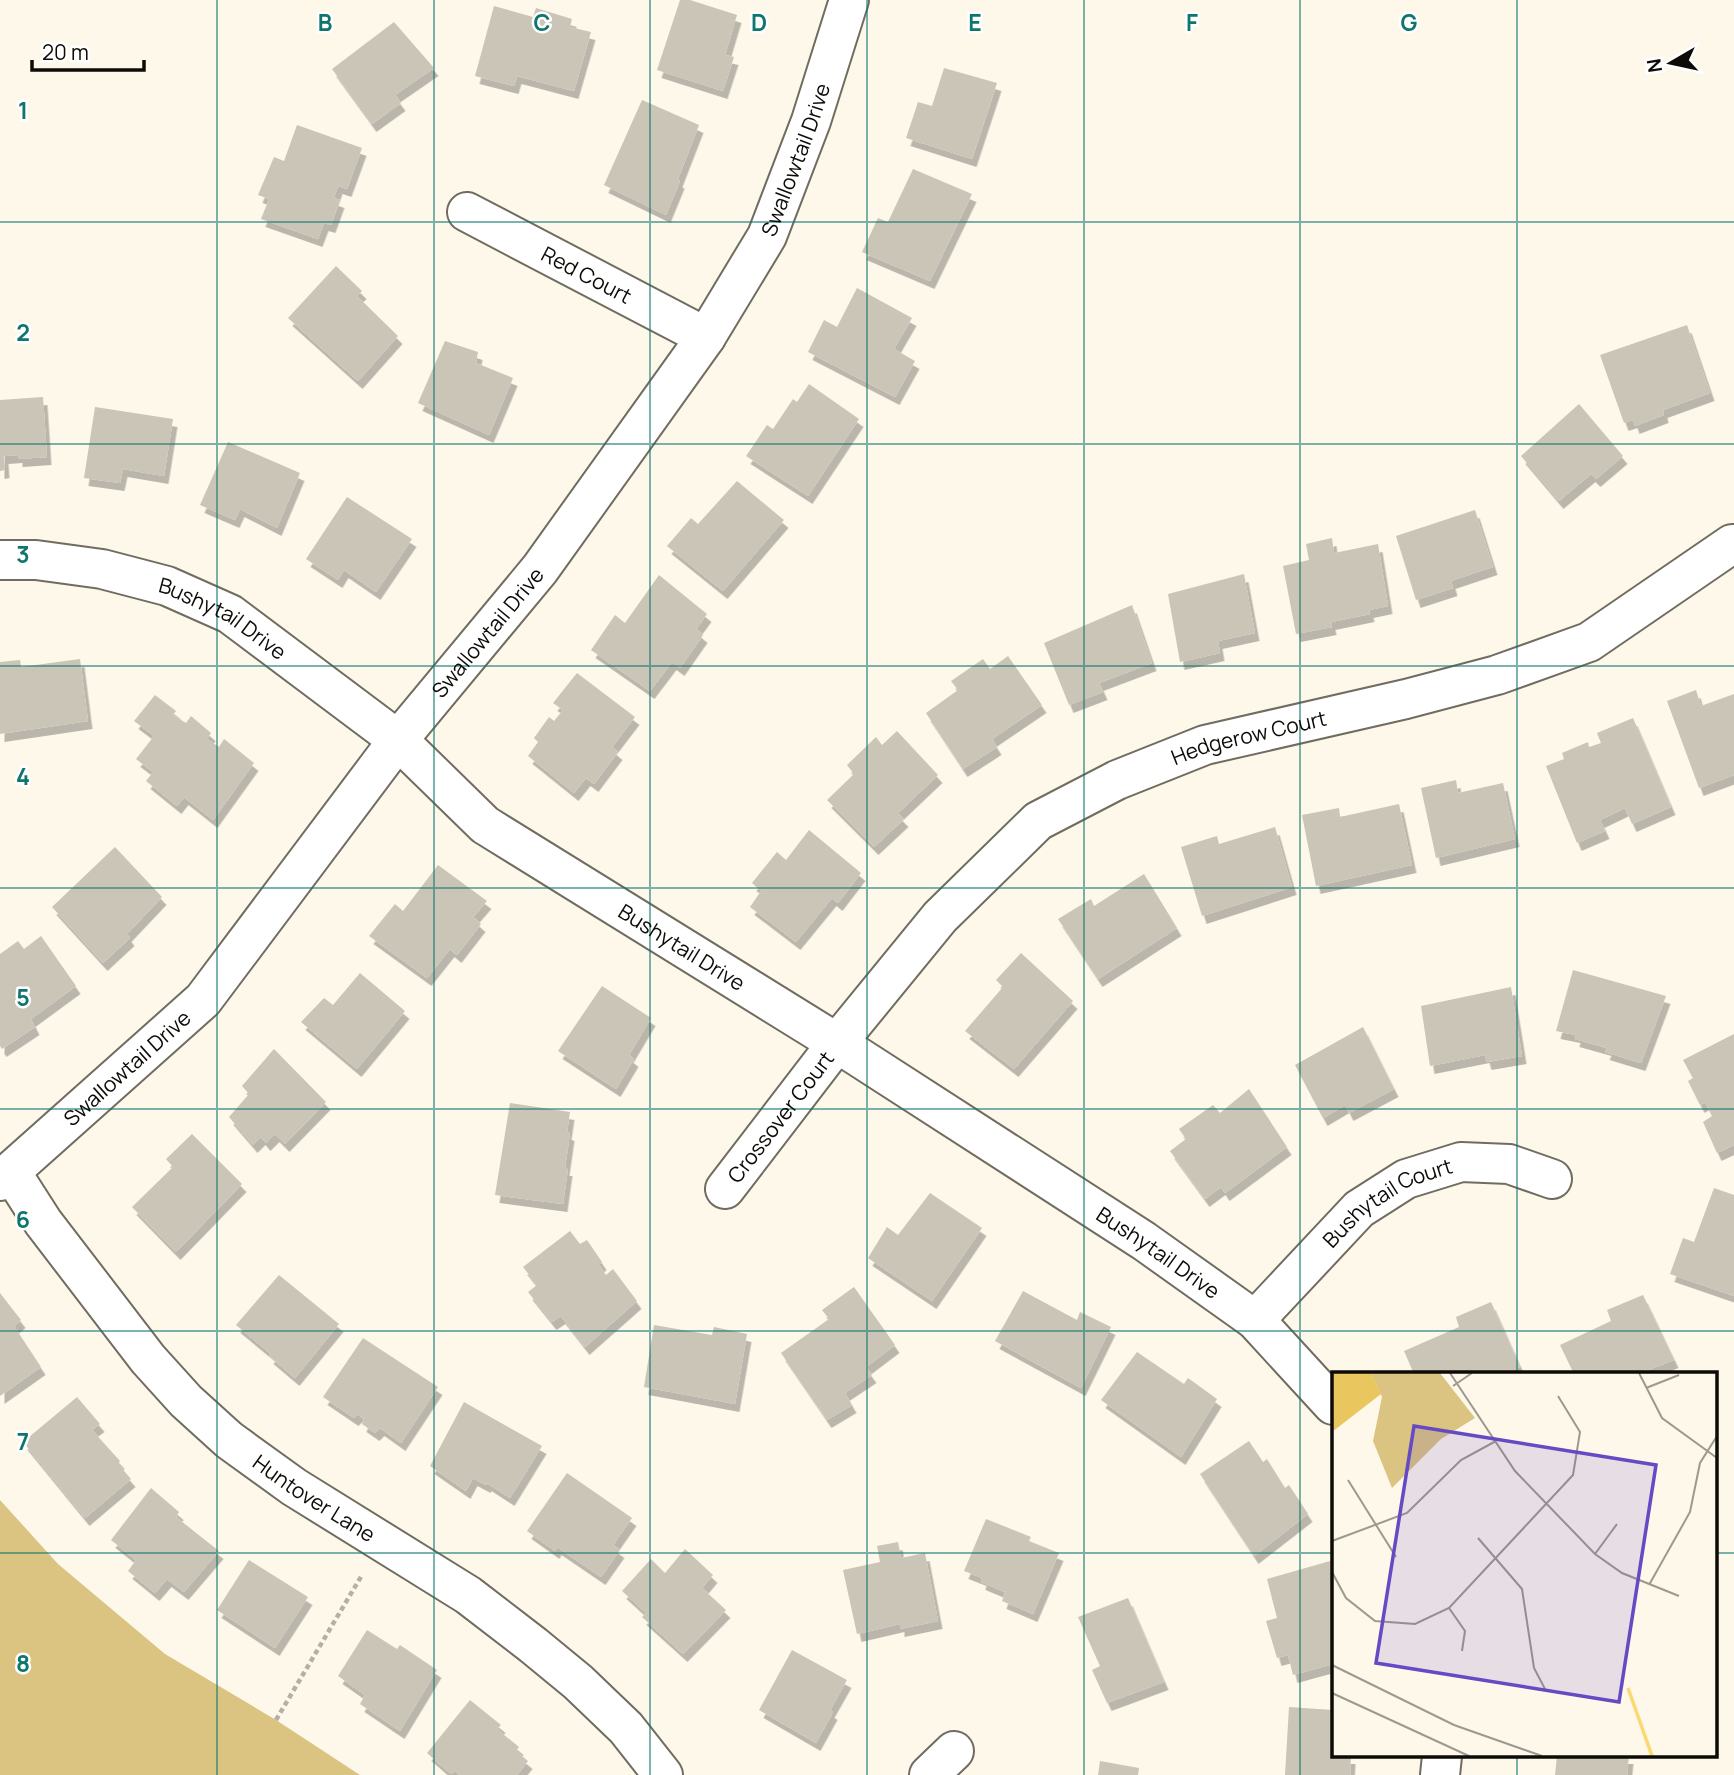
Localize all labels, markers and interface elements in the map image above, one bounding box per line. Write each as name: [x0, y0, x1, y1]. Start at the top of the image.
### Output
text: B: [318, 6, 332, 38]
text: C: [534, 6, 551, 38]
text: D: [751, 6, 767, 38]
text: E: [968, 6, 982, 38]
text: F: [1186, 6, 1198, 38]
text: G: [1401, 6, 1418, 38]
scale bar: [32, 28, 144, 72]
north arrow: [1636, 28, 1706, 98]
text: 20 m: [42, 38, 89, 66]
text: N: [1640, 57, 1668, 74]
street label: Swallowtail Drive: [754, 80, 836, 240]
text: 1: [18, 94, 28, 126]
street label: Red Court: [537, 239, 637, 310]
text: 2: [16, 316, 30, 348]
text: 3: [16, 538, 30, 570]
street label: Swallowtail Drive: [425, 561, 550, 703]
street label: Bushytail Drive: [156, 570, 292, 666]
street label: Hedgerow Court: [1167, 704, 1329, 771]
text: 4: [16, 760, 30, 792]
street label: Bushytail Drive: [613, 897, 751, 997]
text: 5: [16, 981, 30, 1013]
street label: Swallowtail Drive: [57, 1004, 196, 1132]
street label: Crossover Court: [721, 1045, 840, 1188]
street label: Bushytail Court: [1316, 1152, 1456, 1253]
street label: Bushytail Drive: [1091, 1200, 1226, 1305]
text: 6: [16, 1203, 30, 1235]
inset map: [1332, 1372, 1716, 1758]
text: 7: [17, 1425, 29, 1457]
street label: Huntover Lane: [248, 1448, 381, 1548]
text: 8: [16, 1647, 30, 1679]

